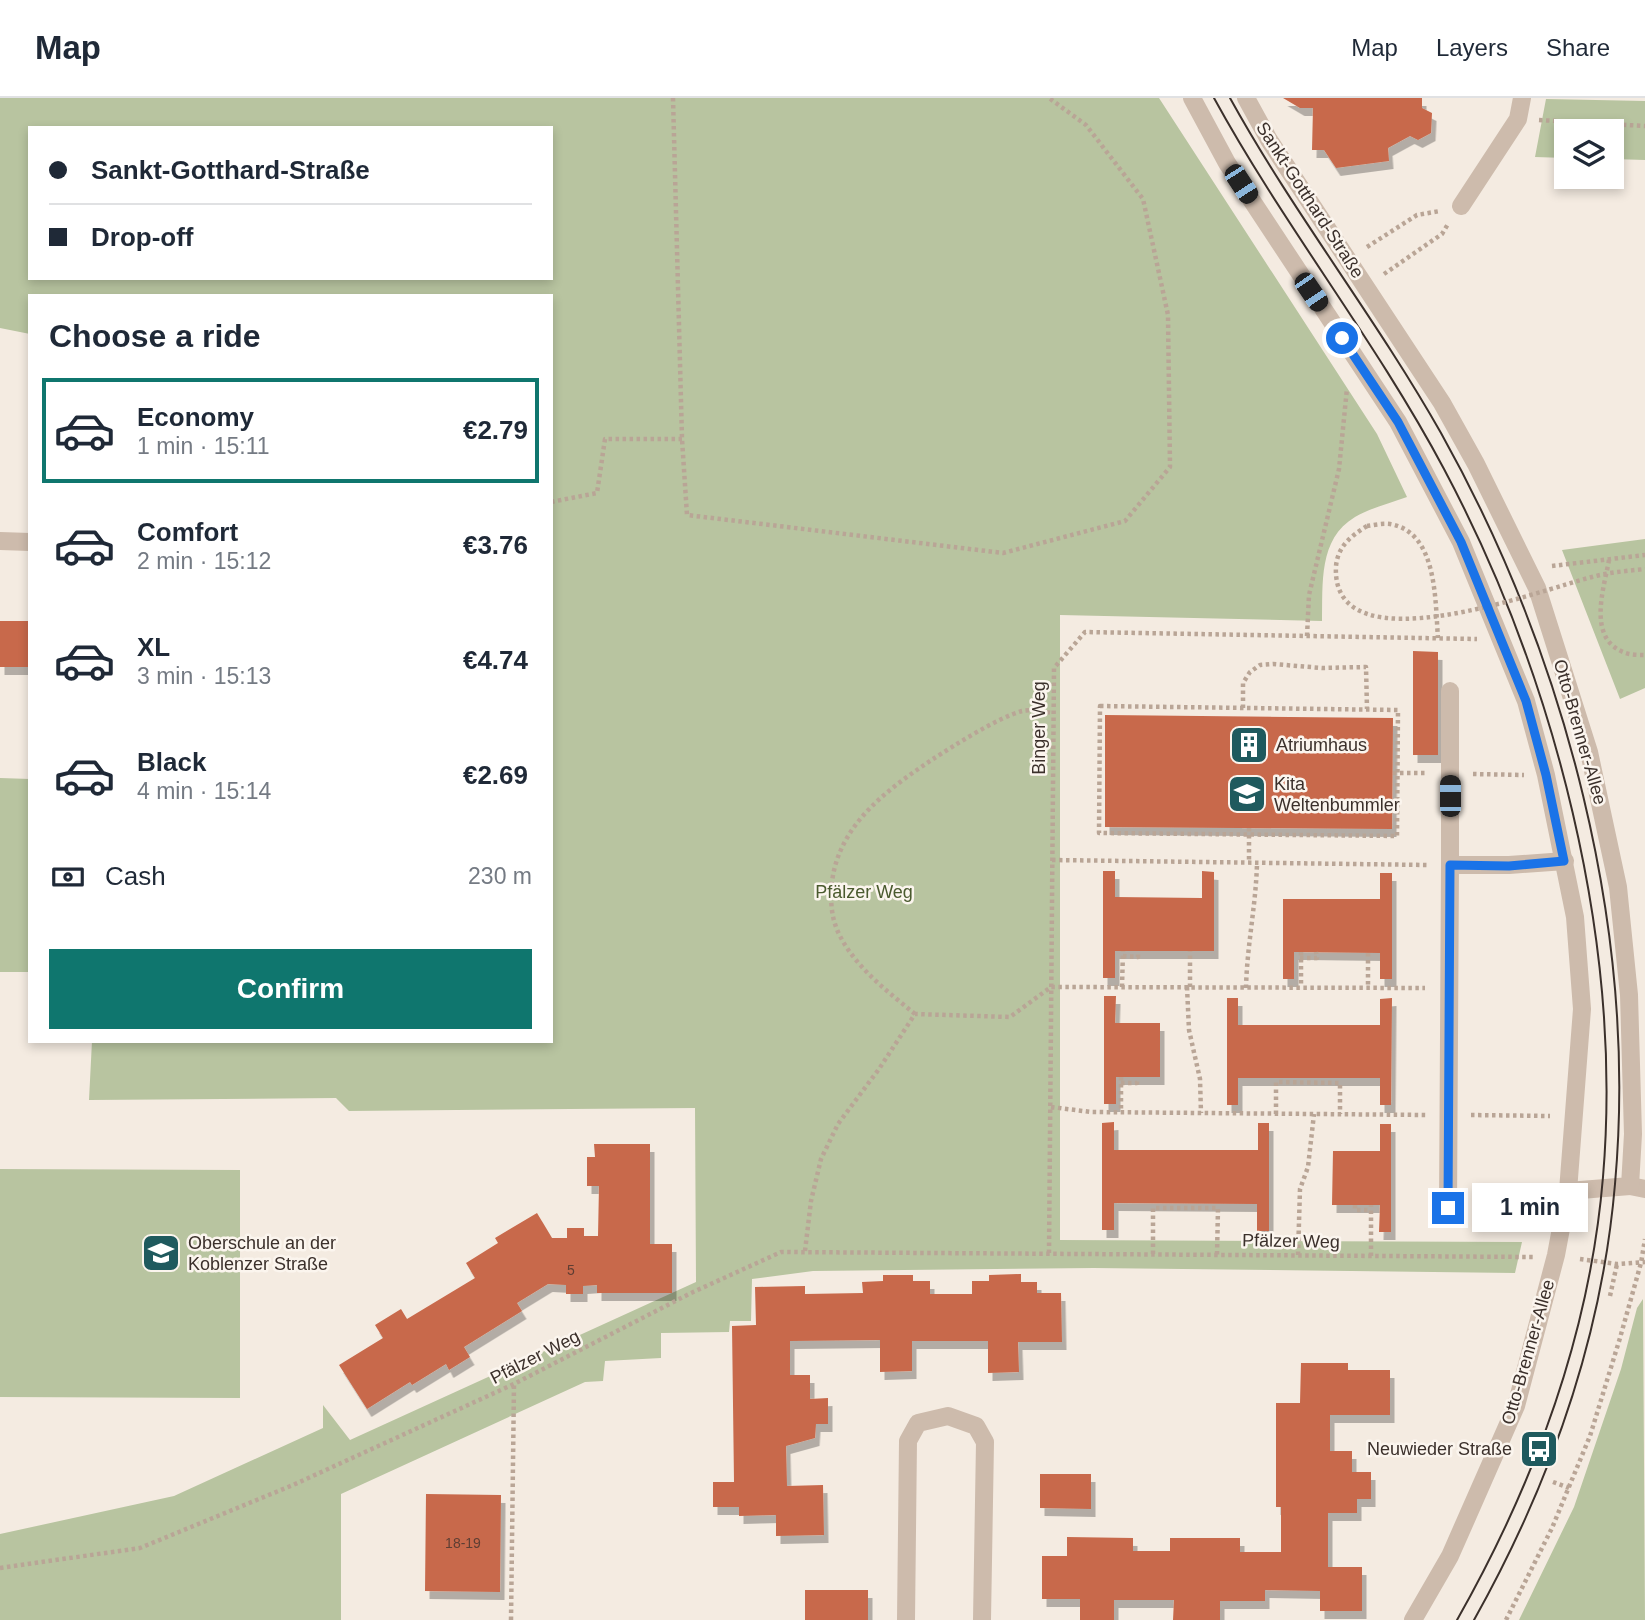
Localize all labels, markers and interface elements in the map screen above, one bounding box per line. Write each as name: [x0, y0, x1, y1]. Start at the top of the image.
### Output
text: Map: [35, 29, 101, 66]
text: Map: [1351, 34, 1398, 61]
text: Layers: [1436, 34, 1508, 61]
text: Share: [1546, 34, 1610, 61]
street label: Sankt-Gotthard-Straße: [1252, 118, 1368, 282]
map controls: [1554, 119, 1624, 189]
button: layers: [1554, 119, 1624, 189]
text: Sankt-Gotthard-Straße: [91, 155, 370, 185]
car: [1221, 161, 1262, 207]
text: Drop-off: [91, 222, 194, 252]
car: [1291, 269, 1332, 315]
text: Choose a ride: [49, 318, 261, 354]
route start: [1326, 322, 1358, 354]
icon: car: [53, 399, 116, 462]
text: Economy: [137, 402, 254, 432]
text: €2.79: [463, 415, 528, 445]
text: 1 min · 15:11: [137, 433, 270, 459]
icon: car: [53, 514, 116, 577]
text: Comfort: [137, 517, 238, 547]
text: €3.76: [463, 530, 528, 560]
text: 2 min · 15:12: [137, 548, 271, 574]
icon: car: [53, 629, 116, 692]
text: XL: [137, 632, 170, 662]
text: €4.74: [463, 645, 528, 675]
street label: Otto-Brenner-Allee: [1550, 657, 1610, 807]
text: 3 min · 15:13: [137, 663, 271, 689]
street label: Binger Weg: [1029, 681, 1049, 775]
building icon: Atriumhaus: [1228, 724, 1270, 766]
place label: Atriumhaus: [1276, 735, 1367, 755]
icon: car: [53, 744, 116, 807]
text: Black: [137, 747, 206, 777]
text: €2.69: [463, 760, 528, 790]
school or university icon: Kita Weltenbummler: [1226, 773, 1268, 815]
place label: Kita Weltenbummler: [1274, 774, 1400, 815]
car: [1440, 775, 1461, 817]
text: 4 min · 15:14: [137, 778, 271, 804]
icon: cash: [49, 858, 87, 896]
text: Cash: [105, 861, 166, 891]
text: 230 m: [468, 863, 532, 889]
park label: Pfälzer Weg: [815, 882, 913, 902]
button: Confirm: [49, 949, 532, 1029]
callout: 1 min: [1472, 1184, 1588, 1232]
route end: [1432, 1192, 1464, 1224]
text: 1 min: [1500, 1194, 1560, 1220]
street label: Pfälzer Weg: [1242, 1230, 1340, 1252]
school or university icon: Oberschule an der Koblenzer Straße: [140, 1232, 182, 1274]
place label: Oberschule an der Koblenzer Straße: [188, 1233, 336, 1274]
house number: 5: [567, 1262, 575, 1278]
street label: Otto-Brenner-Allee: [1498, 1277, 1558, 1427]
street label: Pfälzer Weg: [487, 1326, 583, 1388]
bus stop icon: Neuwieder Straße: [1518, 1428, 1560, 1470]
place label: Neuwieder Straße: [1367, 1439, 1512, 1459]
house number: 18-19: [445, 1535, 481, 1551]

